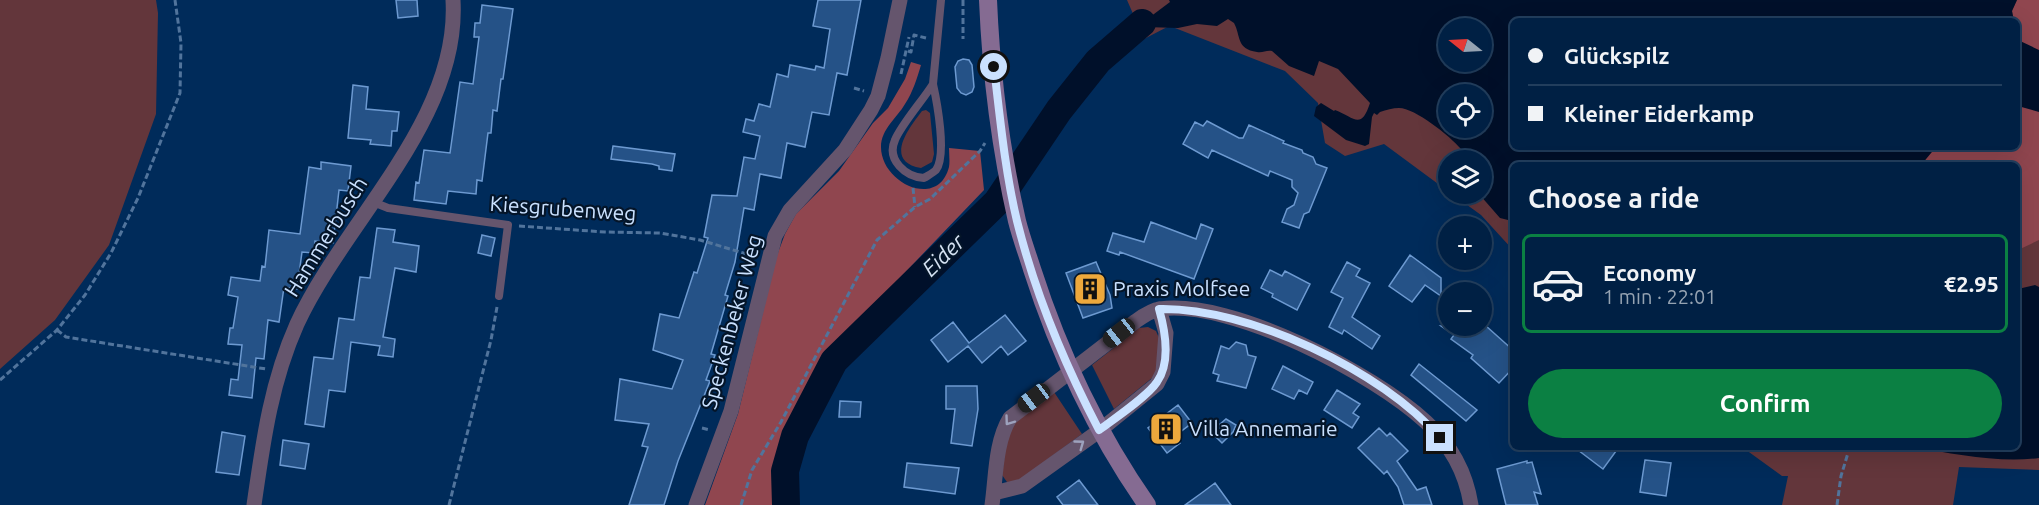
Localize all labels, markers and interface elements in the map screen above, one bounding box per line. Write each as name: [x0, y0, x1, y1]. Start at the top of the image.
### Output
north arrow: [1438, 18, 1492, 72]
map controls: [1438, 18, 1492, 336]
text: Glückspilz: [1564, 43, 1669, 68]
route start: [980, 53, 1007, 80]
button: locate: [1438, 84, 1492, 138]
text: Kleiner Eiderkamp: [1564, 101, 1754, 126]
button: layers: [1438, 150, 1492, 204]
street label: Hammerbusch: [279, 172, 371, 301]
text: Choose a ride: [1528, 183, 1700, 213]
street label: Kiesgrubenweg: [489, 191, 637, 225]
button: +: [1438, 216, 1492, 270]
water label: Eider: [916, 228, 969, 281]
street label: Speckenbeker Weg: [696, 232, 766, 412]
icon: car: [1531, 257, 1585, 311]
text: Economy: [1603, 260, 1696, 285]
building icon: Praxis Molfsee: [1072, 271, 1108, 307]
text: €2.95: [1944, 271, 1999, 296]
place label: Praxis Molfsee: [1113, 276, 1250, 300]
button: −: [1438, 282, 1492, 336]
text: 1 min · 22:01: [1603, 285, 1717, 308]
car: [1099, 315, 1139, 351]
button: Confirm: [1528, 369, 2002, 438]
car: [1014, 380, 1054, 416]
building icon: Villa Annemarie: [1148, 411, 1184, 447]
one-way arrow: [1005, 415, 1016, 426]
place label: Villa Annemarie: [1189, 416, 1338, 440]
route end: [1426, 424, 1453, 451]
one-way arrow: [1073, 440, 1084, 451]

